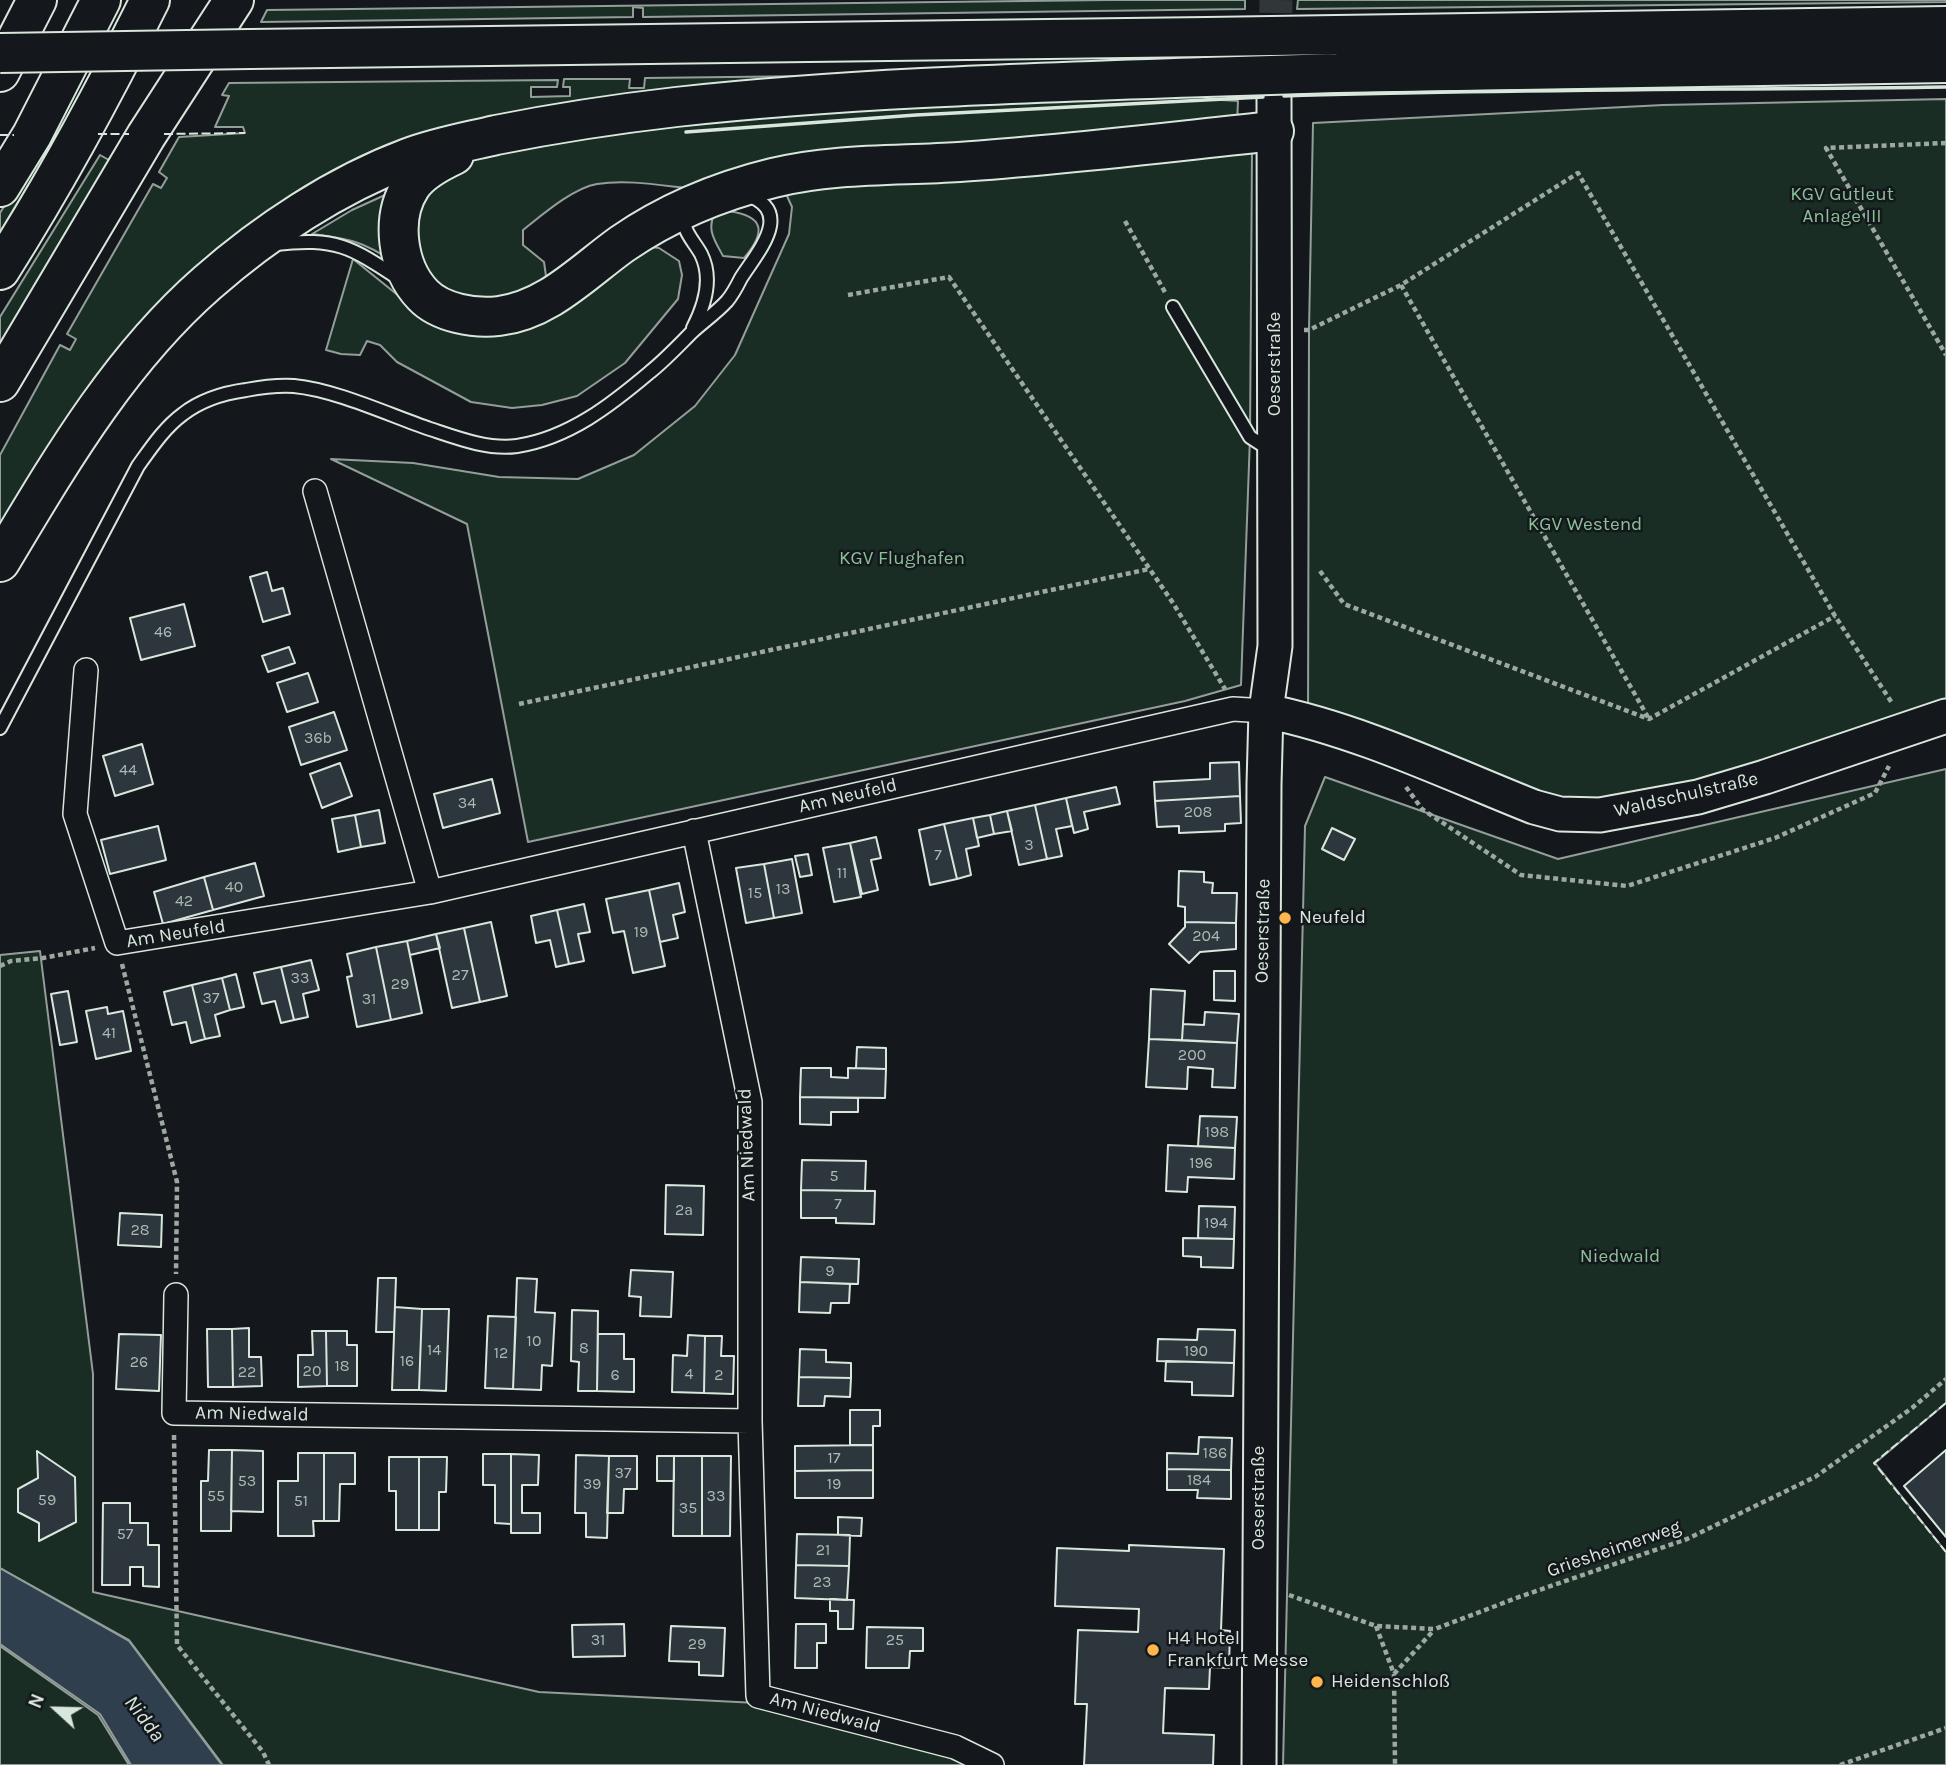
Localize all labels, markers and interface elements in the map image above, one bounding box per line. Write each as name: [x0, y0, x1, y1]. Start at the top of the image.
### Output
park label: KGV Gutleut Anlage III: [1790, 184, 1894, 228]
street label: Oeserstraße: [1264, 312, 1286, 416]
park label: KGV Westend: [1528, 514, 1642, 536]
park label: KGV Flughafen: [839, 548, 965, 570]
house number: 46: [154, 622, 172, 642]
house number: 36b: [304, 728, 332, 748]
house number: 44: [119, 760, 137, 780]
street label: Waldschulstraße: [1612, 767, 1760, 823]
street label: Am Neufeld: [797, 774, 899, 818]
house number: 34: [458, 793, 476, 813]
house number: 208: [1184, 802, 1212, 822]
house number: 3: [1024, 835, 1034, 855]
house number: 7: [934, 845, 942, 865]
house number: 11: [837, 863, 847, 883]
house number: 40: [225, 877, 243, 897]
house number: 13: [776, 879, 790, 899]
street label: Oeserstraße: [1251, 879, 1275, 983]
house number: 15: [748, 883, 762, 903]
house number: 42: [175, 891, 193, 911]
place label: Neufeld: [1299, 907, 1366, 929]
marker: Neufeld: [1277, 910, 1293, 926]
street label: Am Neufeld: [125, 915, 227, 953]
house number: 19: [634, 922, 648, 942]
house number: 204: [1192, 926, 1220, 946]
house number: 27: [452, 965, 468, 985]
house number: 33: [291, 968, 309, 988]
house number: 29: [391, 974, 409, 994]
house number: 37: [203, 988, 219, 1008]
house number: 31: [362, 989, 376, 1009]
house number: 41: [102, 1023, 116, 1043]
house number: 200: [1178, 1045, 1206, 1065]
street label: Am Niedwald: [734, 1088, 760, 1202]
house number: 198: [1205, 1122, 1229, 1142]
house number: 196: [1189, 1153, 1213, 1173]
house number: 5: [829, 1166, 839, 1186]
house number: 7: [834, 1194, 842, 1214]
house number: 2a: [675, 1200, 693, 1220]
house number: 194: [1204, 1213, 1228, 1233]
house number: 28: [130, 1220, 150, 1240]
park label: Niedwald: [1580, 1246, 1660, 1268]
house number: 9: [825, 1261, 835, 1281]
house number: 10: [527, 1331, 541, 1351]
house number: 8: [579, 1338, 589, 1358]
house number: 14: [427, 1340, 441, 1360]
house number: 190: [1184, 1341, 1208, 1361]
house number: 12: [494, 1343, 508, 1363]
house number: 16: [400, 1351, 414, 1371]
house number: 26: [130, 1352, 148, 1372]
house number: 18: [334, 1356, 350, 1376]
house number: 20: [303, 1361, 321, 1381]
house number: 22: [238, 1362, 256, 1382]
house number: 4: [685, 1364, 693, 1384]
house number: 6: [610, 1365, 620, 1385]
house number: 2: [714, 1365, 724, 1385]
street label: Am Niedwald: [195, 1402, 309, 1426]
house number: 186: [1203, 1443, 1227, 1463]
street label: Oeserstraße: [1248, 1446, 1270, 1550]
house number: 17: [828, 1448, 840, 1468]
house number: 37: [615, 1463, 631, 1483]
house number: 184: [1187, 1470, 1211, 1490]
house number: 53: [238, 1471, 256, 1491]
house number: 39: [583, 1474, 601, 1494]
house number: 19: [827, 1474, 841, 1494]
house number: 55: [207, 1486, 225, 1506]
house number: 33: [707, 1486, 725, 1506]
house number: 59: [38, 1490, 56, 1510]
house number: 51: [294, 1491, 308, 1511]
house number: 35: [679, 1498, 697, 1518]
street label: Griesheimerweg: [1544, 1515, 1684, 1583]
house number: 57: [117, 1524, 133, 1544]
house number: 21: [816, 1540, 830, 1560]
house number: 23: [813, 1572, 831, 1592]
place label: H4 Hotel Frankfurt Messe: [1167, 1628, 1308, 1672]
house number: 31: [591, 1630, 605, 1650]
house number: 25: [886, 1630, 904, 1650]
house number: 29: [688, 1634, 706, 1654]
marker: H4 Hotel Frankfurt Messe: [1145, 1642, 1161, 1658]
place label: Heidenschloß: [1331, 1671, 1450, 1693]
north arrow: [21, 1674, 91, 1744]
marker: Heidenschloß: [1309, 1674, 1325, 1690]
street label: Am Niedwald: [767, 1687, 883, 1739]
text: N: [24, 1691, 49, 1712]
water label: Nidda: [118, 1691, 170, 1747]

